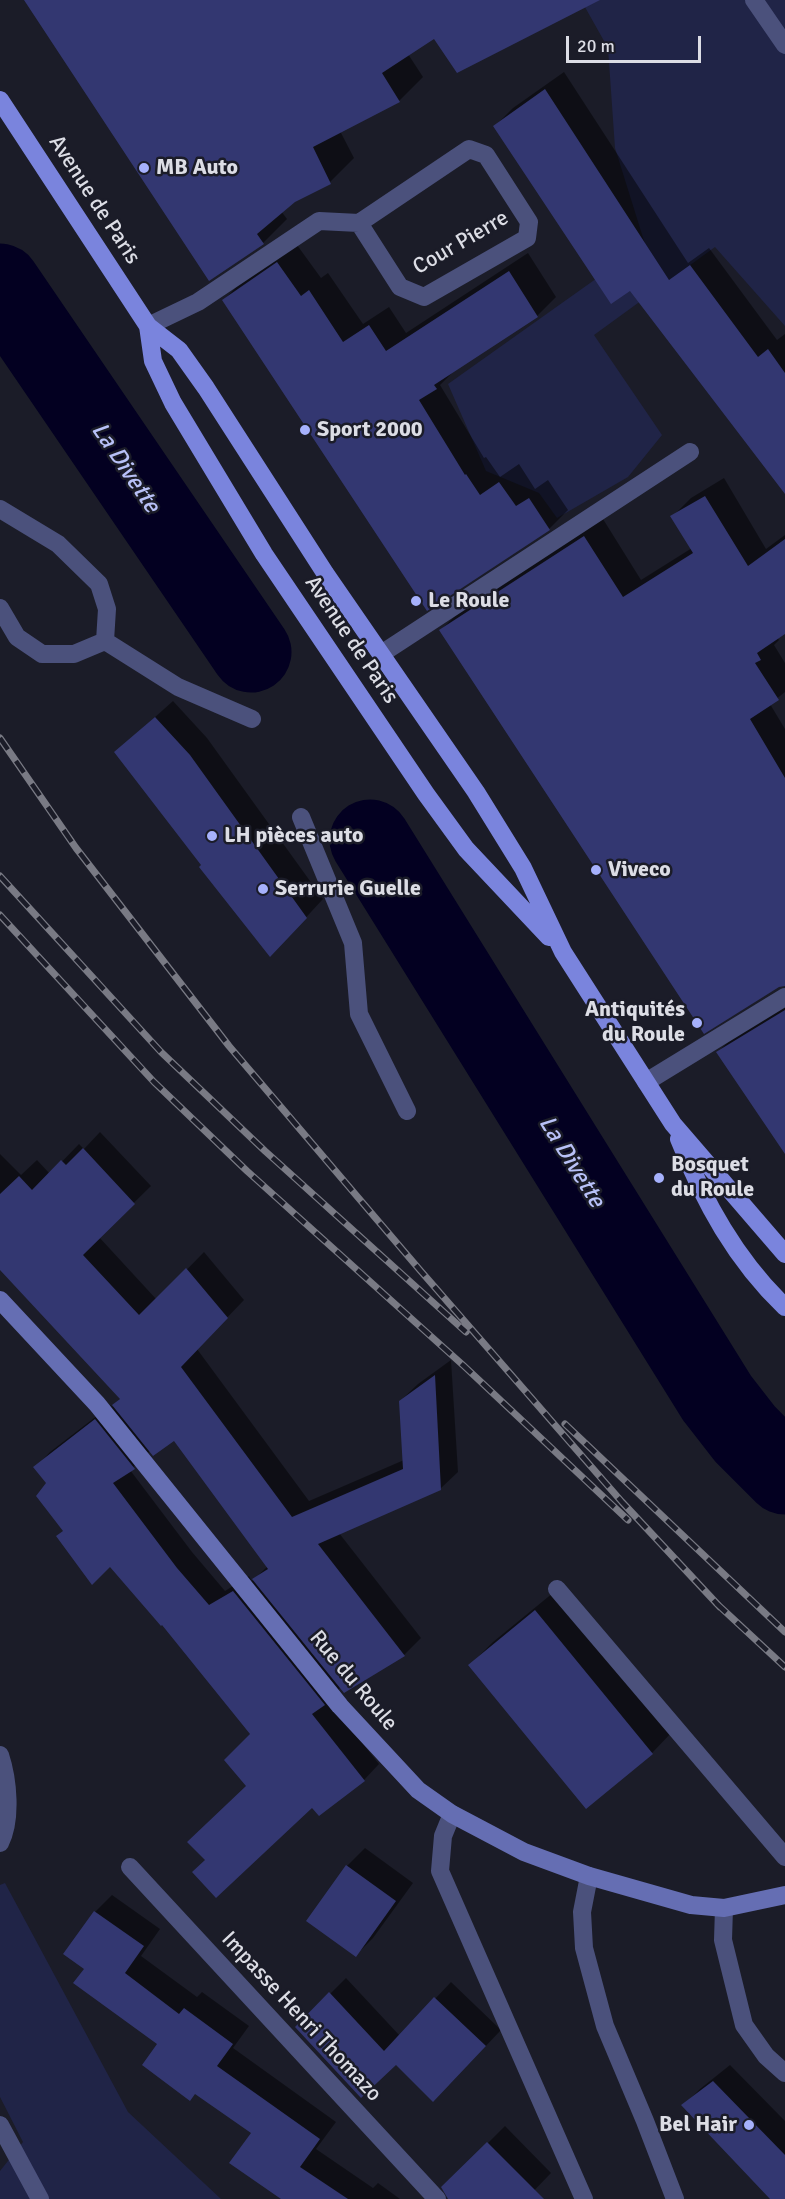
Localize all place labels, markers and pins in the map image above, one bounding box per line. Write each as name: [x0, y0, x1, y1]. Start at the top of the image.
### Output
place label: MB Auto: [156, 155, 238, 181]
marker: MB Auto: [137, 161, 151, 175]
place label: Sport 2000: [317, 417, 423, 443]
marker: Sport 2000: [298, 423, 312, 437]
place label: Le Roule: [428, 588, 509, 614]
marker: Le Roule: [409, 594, 423, 608]
place label: LH pièces auto: [224, 823, 363, 849]
marker: LH pièces auto: [205, 829, 219, 843]
place label: Viveco: [608, 857, 671, 883]
marker: Viveco: [589, 863, 603, 877]
place label: Serrurie Guelle: [275, 876, 421, 902]
marker: Serrurie Guelle: [256, 882, 270, 896]
place label: Antiquités du Roule: [585, 997, 685, 1048]
marker: Antiquités du Roule: [690, 1016, 704, 1030]
place label: Bosquet du Roule: [671, 1152, 754, 1204]
marker: Bosquet du Roule: [652, 1171, 666, 1185]
place label: Bel Hair: [659, 2112, 737, 2138]
marker: Bel Hair: [742, 2118, 756, 2132]

